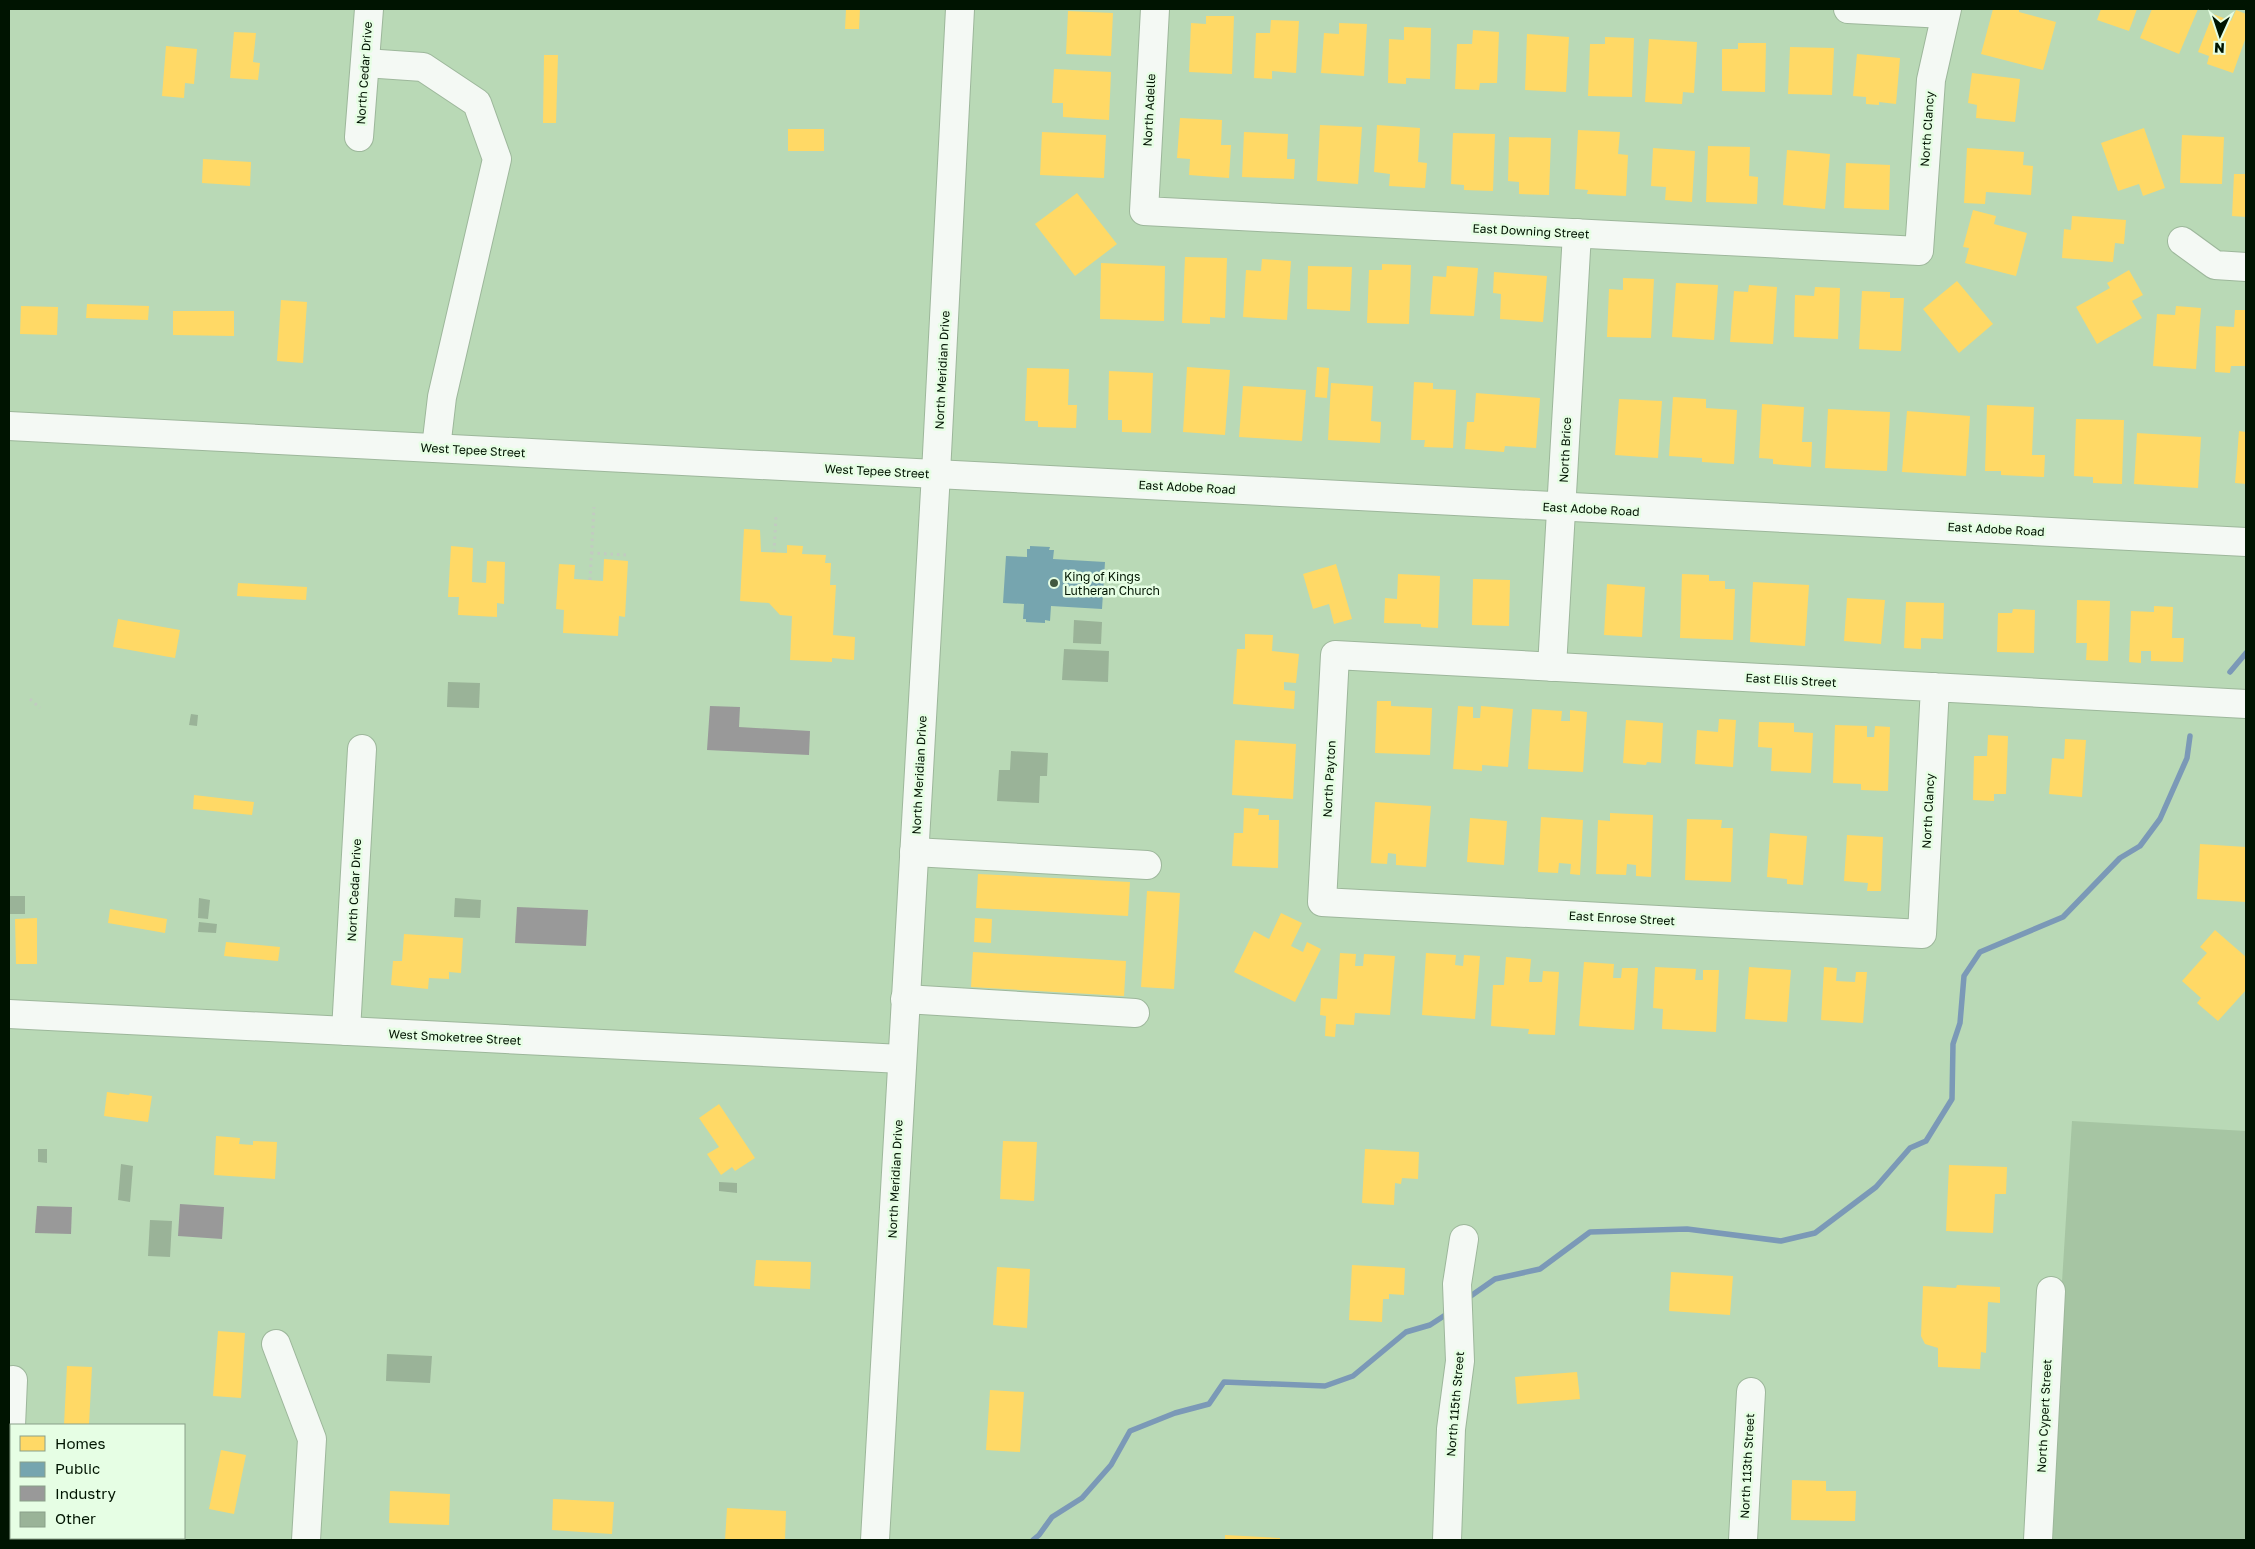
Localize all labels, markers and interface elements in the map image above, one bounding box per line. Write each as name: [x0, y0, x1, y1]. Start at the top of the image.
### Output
north arrow: [2195, 10, 2245, 60]
street label: North Cedar Drive: [353, 21, 375, 125]
text: N: [2214, 40, 2225, 57]
street label: North Adelle: [1140, 73, 1158, 147]
street label: North Clancy: [1917, 90, 1937, 167]
street label: East Downing Street: [1472, 220, 1590, 242]
street label: North Meridian Drive: [931, 310, 953, 430]
street label: North Brice: [1556, 417, 1574, 483]
street label: West Tepee Street: [420, 440, 526, 460]
street label: West Tepee Street: [824, 461, 930, 481]
street label: East Adobe Road: [1138, 477, 1236, 497]
street label: East Adobe Road: [1542, 499, 1640, 519]
street label: East Adobe Road: [1947, 519, 2045, 539]
place label: King of Kings Lutheran Church: [1064, 569, 1160, 598]
marker: King of Kings Lutheran Church: [1048, 577, 1060, 589]
street label: East Ellis Street: [1745, 670, 1837, 690]
street label: North Meridian Drive: [908, 715, 930, 835]
street label: North Payton: [1319, 740, 1339, 818]
street label: North Clancy: [1919, 773, 1937, 849]
street label: North Cedar Drive: [344, 838, 364, 942]
street label: East Enrose Street: [1568, 908, 1676, 928]
street label: West Smoketree Street: [388, 1026, 522, 1048]
street label: North Meridian Drive: [884, 1119, 906, 1239]
street label: North 115th Street: [1443, 1350, 1467, 1457]
street label: North Cypert Street: [2034, 1359, 2054, 1473]
street label: North 113th Street: [1737, 1413, 1757, 1519]
legend: [10, 1424, 185, 1539]
text: Homes: [55, 1434, 105, 1452]
text: Public: [55, 1459, 100, 1477]
text: Industry: [55, 1484, 116, 1502]
text: Other: [55, 1509, 96, 1527]

